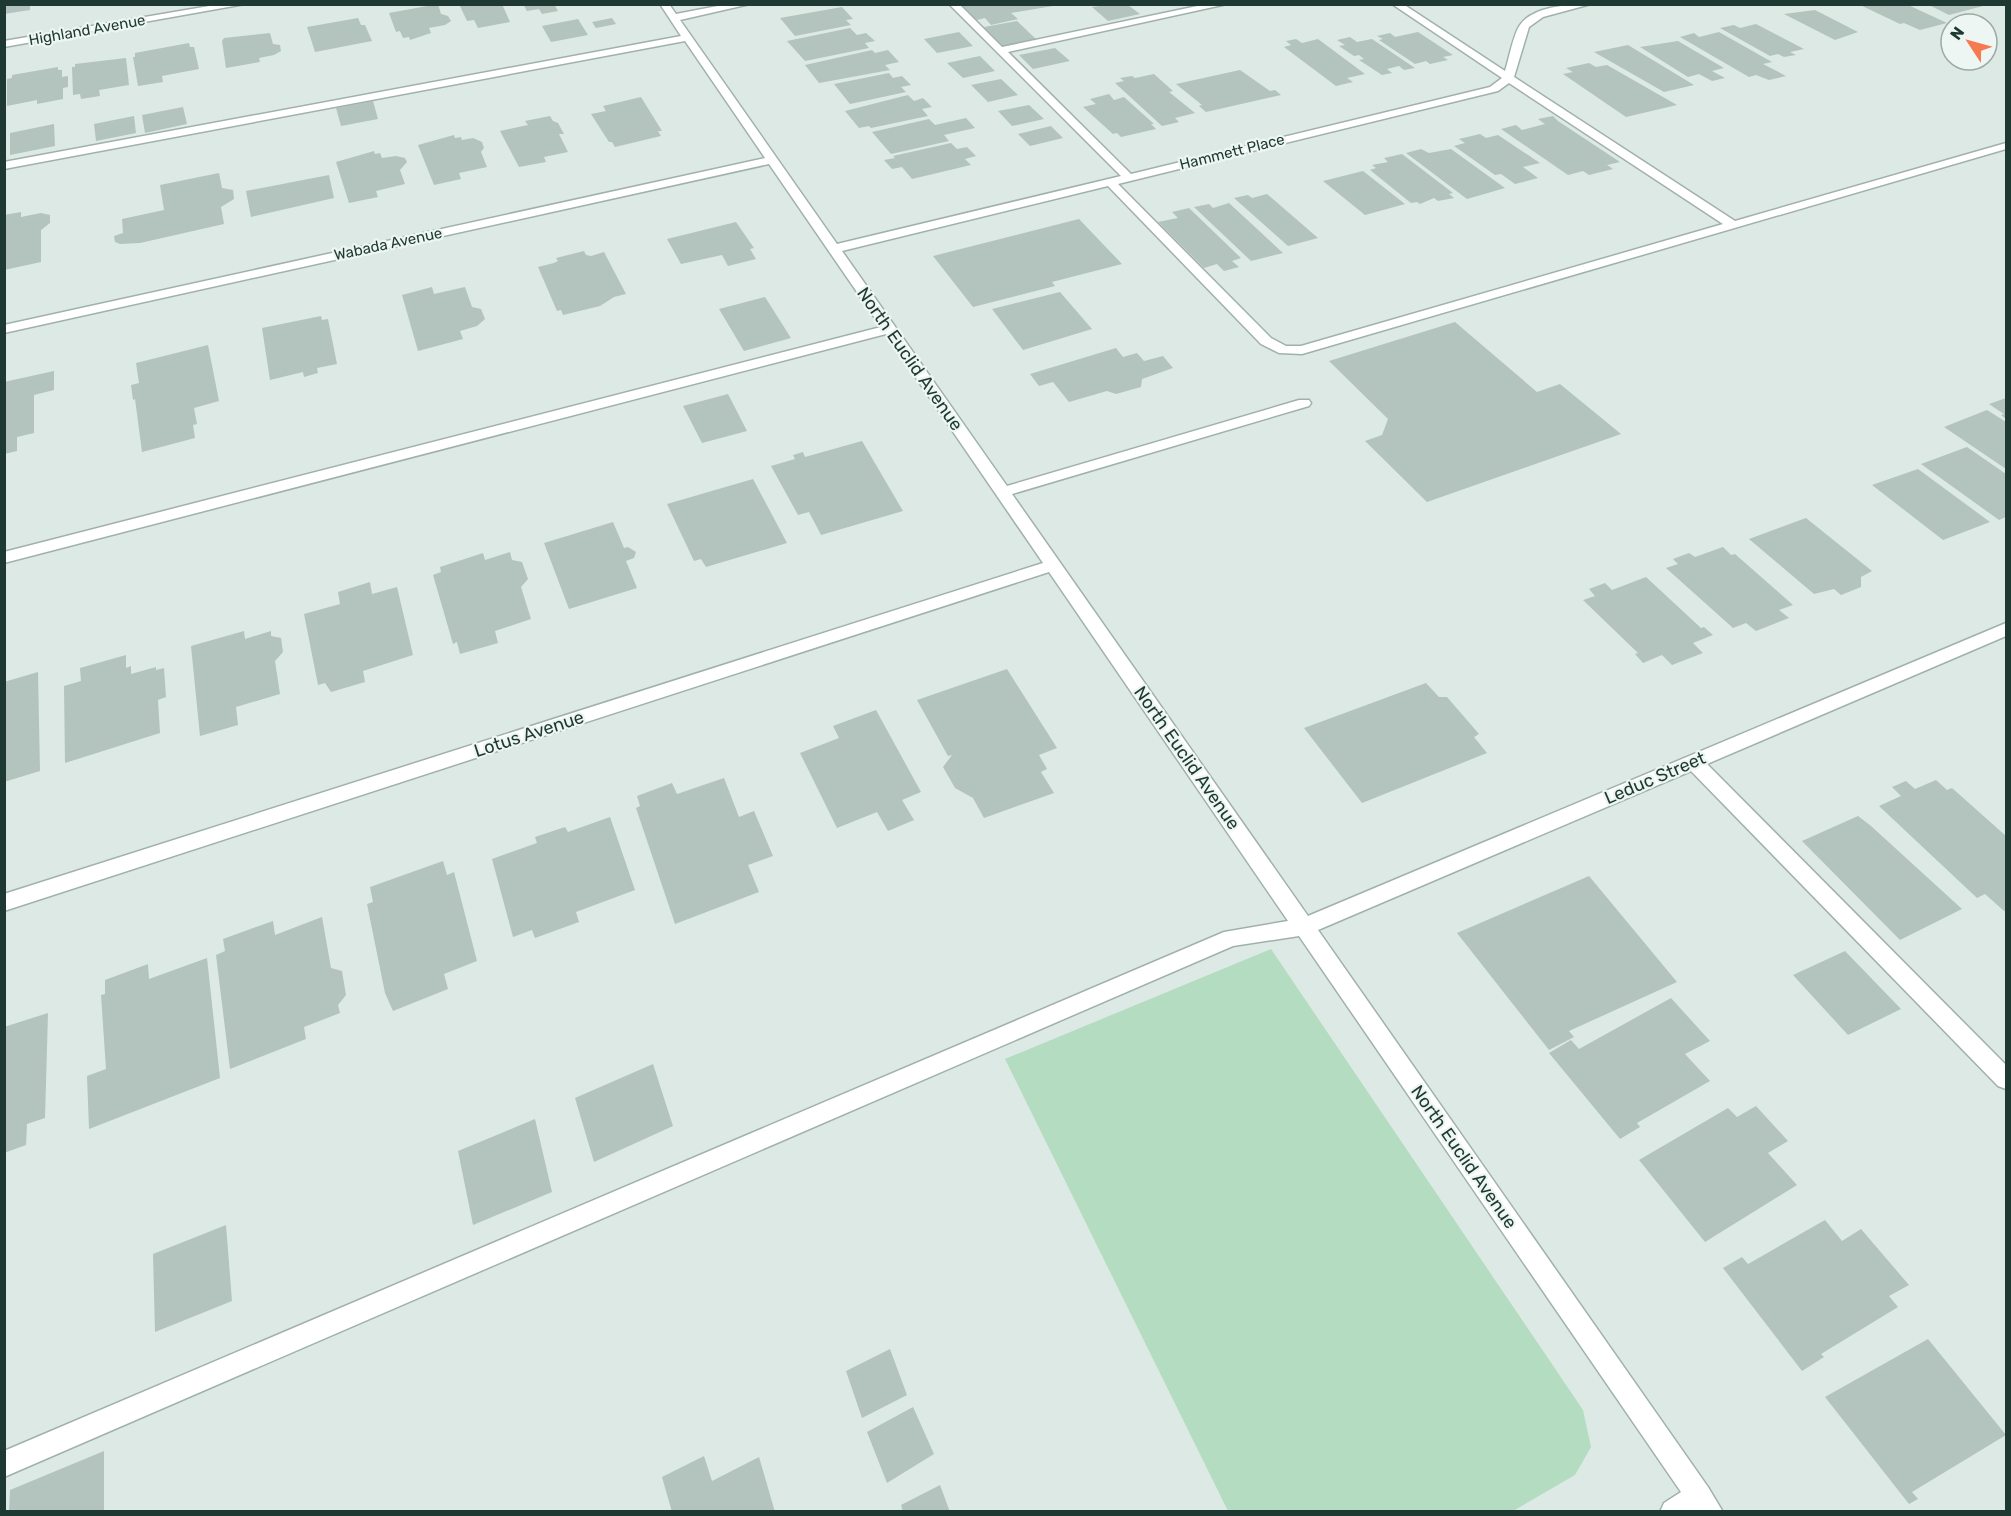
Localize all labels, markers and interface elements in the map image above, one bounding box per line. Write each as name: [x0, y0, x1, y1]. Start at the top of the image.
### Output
street label: Highland Avenue: [27, 11, 147, 49]
north arrow: [1939, 12, 1999, 72]
text: N: [1946, 23, 1968, 44]
street label: Hammett Place: [1178, 130, 1286, 174]
street label: Wabada Avenue: [332, 224, 444, 264]
street label: North Euclid Avenue: [852, 283, 968, 435]
street label: North Euclid Avenue: [1129, 682, 1245, 834]
street label: Lotus Avenue: [471, 706, 587, 762]
street label: Leduc Street: [1601, 747, 1709, 809]
street label: North Euclid Avenue: [1406, 1081, 1522, 1233]

